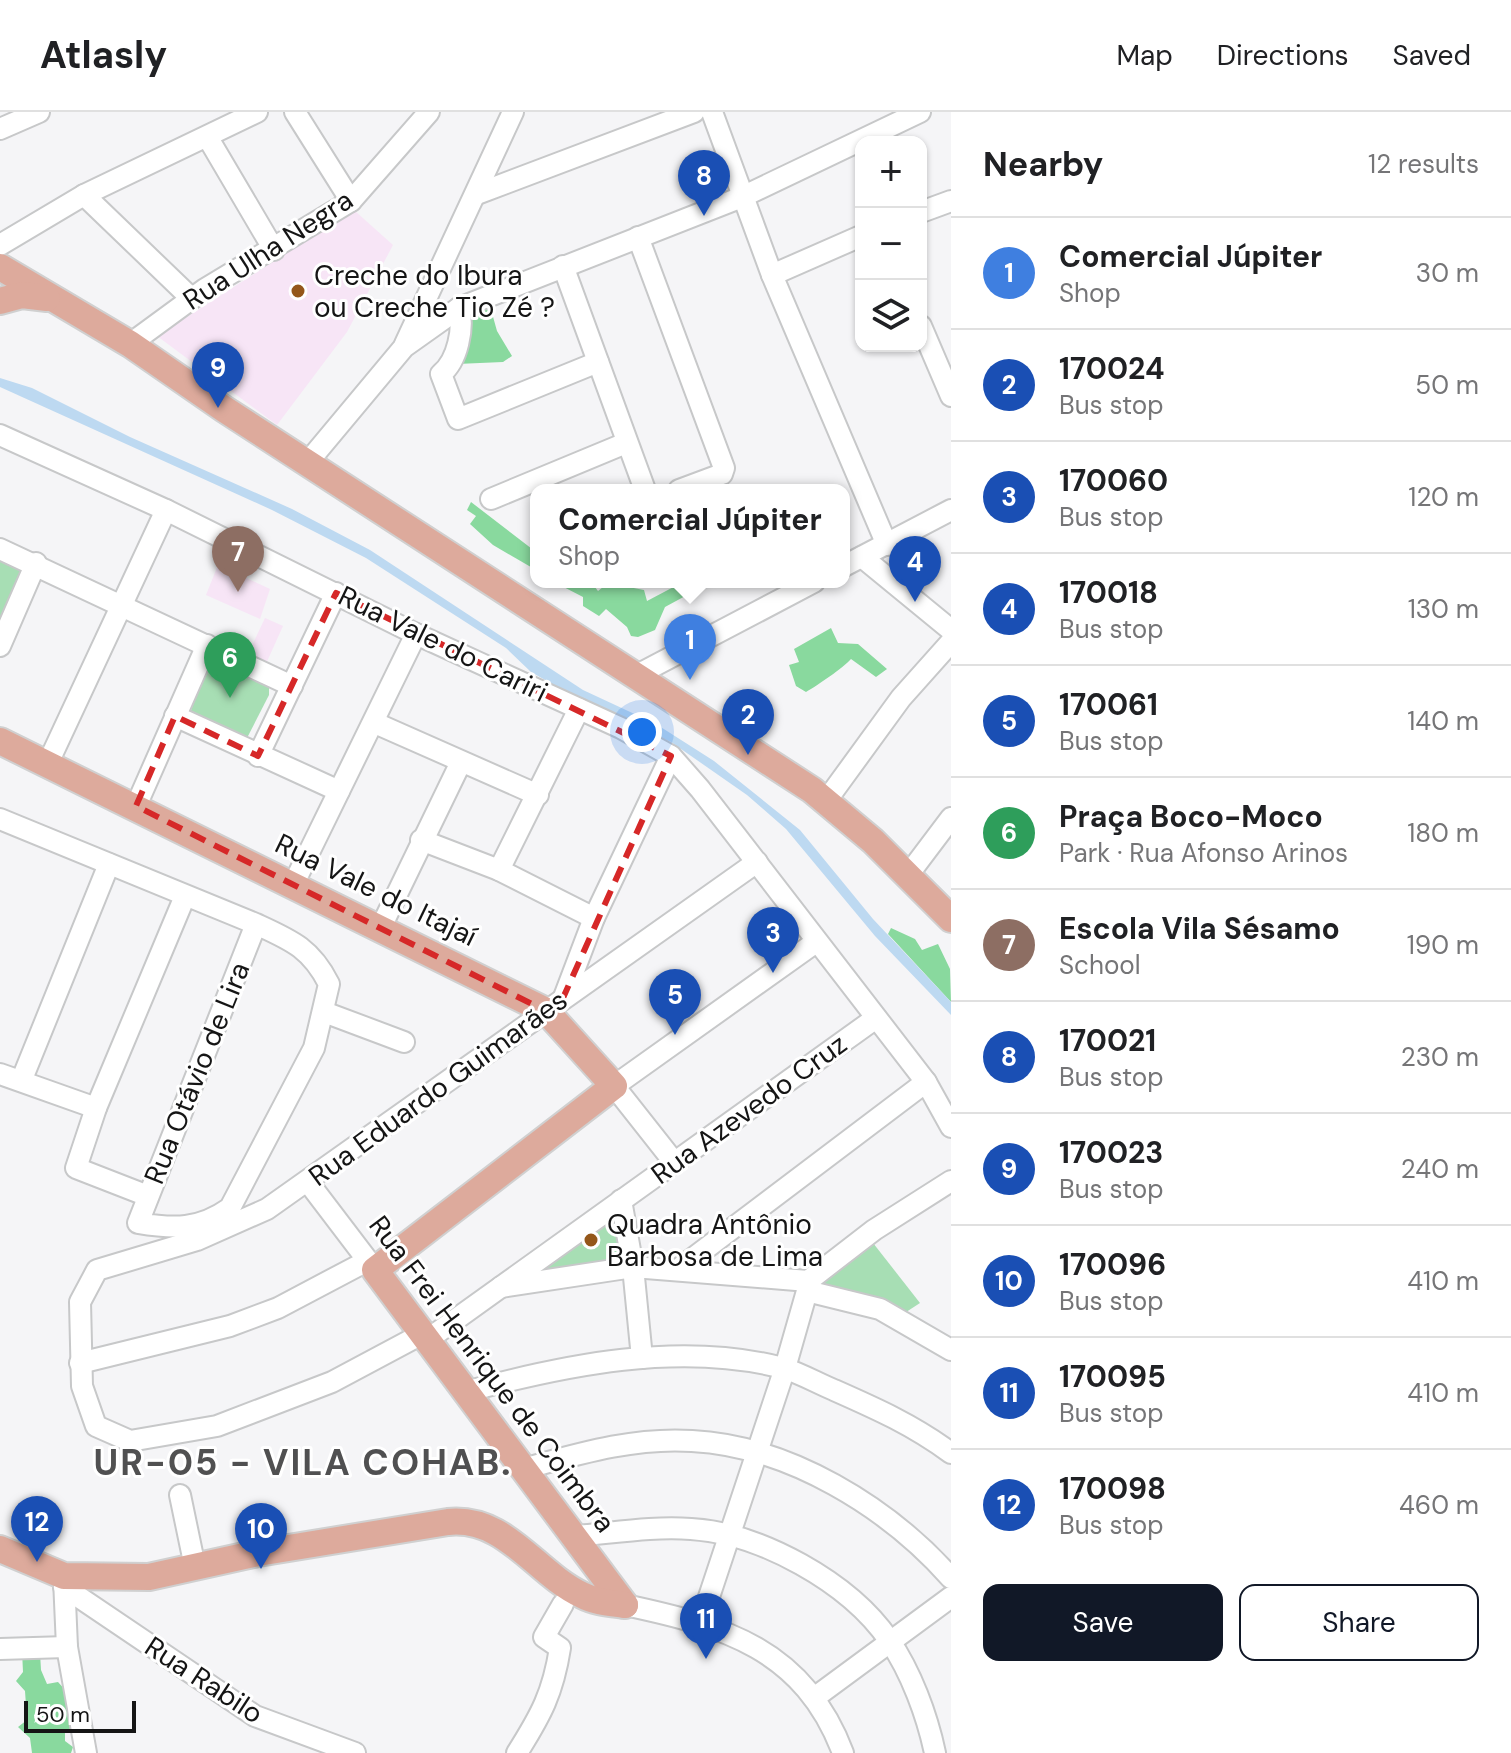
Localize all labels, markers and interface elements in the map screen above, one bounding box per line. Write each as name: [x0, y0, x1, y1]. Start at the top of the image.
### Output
text: Atlasly: [40, 30, 167, 80]
text: Map: [1116, 37, 1173, 74]
text: Directions: [1217, 37, 1349, 74]
text: Saved: [1393, 37, 1471, 74]
map controls: [855, 136, 927, 352]
button: +: [855, 136, 927, 208]
text: Nearby: [983, 142, 1103, 187]
text: 12 results: [1368, 147, 1479, 181]
pin: 8: [678, 150, 730, 216]
street label: Rua Ulha Negra: [176, 181, 360, 319]
button: −: [855, 208, 927, 280]
text: Comercial Júpiter: [1059, 237, 1322, 276]
text: 1: [1004, 256, 1014, 290]
text: 30 m: [1416, 256, 1479, 290]
place label: Creche do Ibura ou Creche Tio Zé ?: [314, 257, 555, 326]
text: Shop: [1059, 276, 1121, 310]
button: layers: [855, 280, 927, 352]
marker: Creche do Ibura ou Creche Tio Zé ?: [289, 282, 307, 300]
pin: 9: [192, 342, 244, 408]
text: 170024: [1059, 349, 1165, 388]
text: 2: [1001, 368, 1017, 402]
text: 50 m: [1415, 368, 1479, 402]
text: Bus stop: [1059, 388, 1164, 422]
text: 170060: [1059, 461, 1168, 500]
text: 3: [1001, 480, 1017, 514]
text: 120 m: [1408, 480, 1479, 514]
popup: [530, 484, 850, 588]
text: Comercial Júpiter: [558, 500, 822, 539]
text: Bus stop: [1059, 500, 1164, 534]
pin: 7: [212, 526, 264, 592]
pin: 4: [889, 536, 941, 602]
text: Shop: [558, 539, 620, 573]
text: 170018: [1059, 573, 1158, 612]
street label: Rua Vale do Cariri: [332, 577, 554, 711]
text: 4: [1001, 592, 1017, 626]
text: 130 m: [1408, 592, 1479, 626]
text: Bus stop: [1059, 612, 1164, 646]
pin: 1: [664, 614, 716, 680]
pin: 6: [204, 632, 256, 698]
text: 170061: [1059, 685, 1158, 724]
pin: 2: [722, 689, 774, 755]
text: 5: [1001, 704, 1017, 738]
text: 140 m: [1407, 704, 1479, 738]
your location: [622, 712, 662, 752]
text: Bus stop: [1059, 724, 1164, 758]
text: Praça Boco-Moco: [1059, 797, 1323, 836]
text: 6: [1001, 816, 1017, 850]
text: 180 m: [1407, 816, 1479, 850]
street label: Rua Vale do Itajaí: [269, 825, 484, 955]
text: Park · Rua Afonso Arinos: [1059, 836, 1348, 870]
pin: 3: [747, 907, 799, 973]
text: Escola Vila Sésamo: [1059, 909, 1340, 948]
text: 7: [1002, 928, 1016, 962]
text: 190 m: [1407, 928, 1479, 962]
text: School: [1059, 948, 1141, 982]
street label: Rua Otávio de Lira: [136, 957, 258, 1189]
pin: 5: [649, 969, 701, 1035]
street label: Rua Eduardo Guimarães: [301, 982, 575, 1194]
text: 170021: [1059, 1021, 1156, 1060]
street label: Rua Azevedo Cruz: [644, 1026, 854, 1192]
text: 8: [1001, 1040, 1017, 1074]
text: 230 m: [1401, 1040, 1479, 1074]
text: Bus stop: [1059, 1060, 1164, 1094]
text: 170023: [1059, 1133, 1163, 1172]
text: 9: [1001, 1152, 1017, 1186]
text: 240 m: [1401, 1152, 1479, 1186]
text: Bus stop: [1059, 1172, 1164, 1206]
place label: Quadra Antônio Barbosa de Lima: [607, 1206, 823, 1275]
street label: Rua Frei Henrique de Coimbra: [361, 1208, 623, 1540]
marker: Quadra Antônio Barbosa de Lima: [582, 1231, 600, 1249]
text: 170096: [1059, 1245, 1166, 1284]
text: 10: [995, 1264, 1023, 1298]
text: 410 m: [1407, 1264, 1479, 1298]
text: Bus stop: [1059, 1284, 1164, 1318]
text: 170095: [1059, 1357, 1166, 1396]
text: 11: [1000, 1376, 1018, 1410]
text: 410 m: [1407, 1376, 1479, 1410]
text: Bus stop: [1059, 1396, 1164, 1430]
district label: UR-05 - VILA COHAB.: [94, 1439, 512, 1486]
text: 170098: [1059, 1469, 1166, 1508]
text: 12: [997, 1488, 1021, 1522]
text: 460 m: [1399, 1488, 1479, 1522]
pin: 12: [11, 1496, 63, 1562]
pin: 10: [235, 1503, 287, 1569]
text: Bus stop: [1059, 1508, 1164, 1542]
button: Save: [983, 1584, 1223, 1661]
button: Share: [1239, 1584, 1479, 1661]
pin: 11: [680, 1593, 732, 1659]
street label: Rua Rabilo: [138, 1628, 270, 1732]
scale bar: [24, 1697, 136, 1733]
text: 50 m: [36, 1700, 90, 1729]

